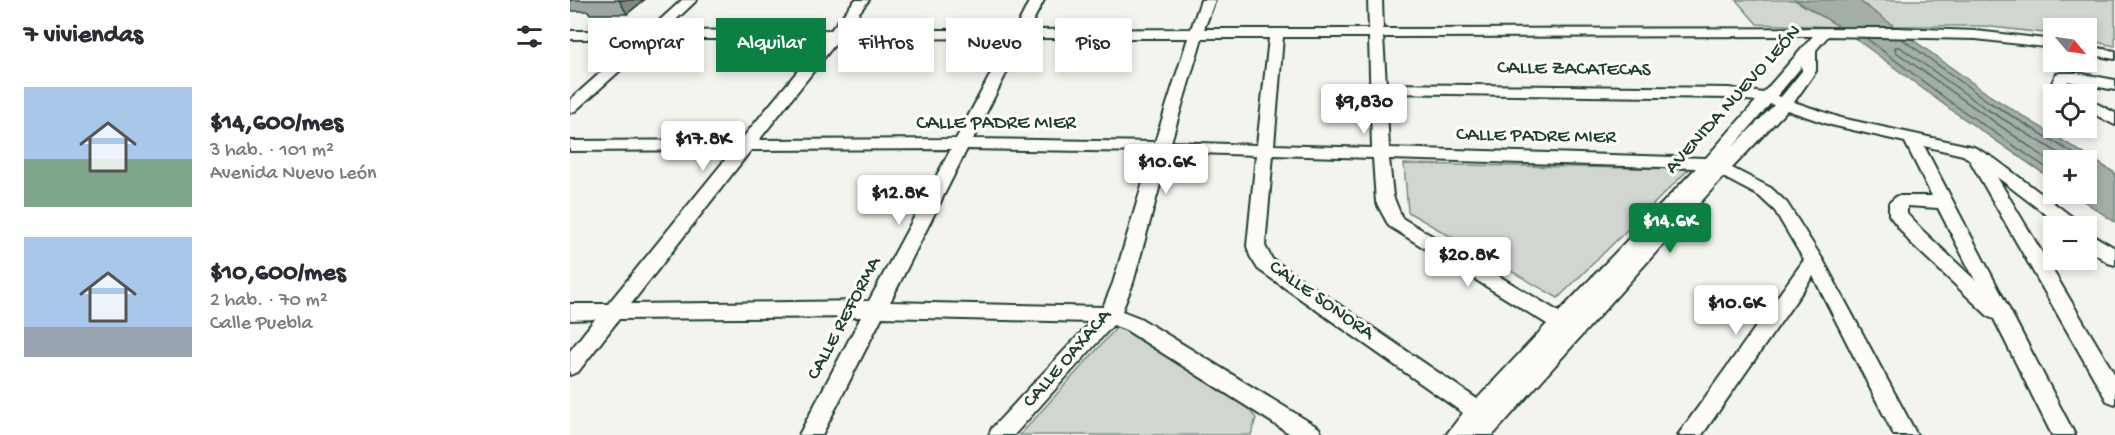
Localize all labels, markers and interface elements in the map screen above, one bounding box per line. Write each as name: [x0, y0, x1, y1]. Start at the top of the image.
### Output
chip: Comprar: [588, 18, 704, 72]
chip: Alquilar: [716, 18, 826, 72]
chip: Filtros: [838, 18, 934, 72]
chip: Nuevo: [946, 18, 1043, 72]
chip: Piso: [1055, 18, 1132, 72]
north arrow: [2043, 18, 2097, 72]
map controls: [2043, 18, 2097, 270]
icon: filters: [513, 20, 546, 53]
text: 7 viviendas: [24, 21, 143, 52]
street label: AVENIDA NUEVO LEÓN: [1661, 21, 1807, 179]
street label: CALLE ZACATECAS: [1497, 57, 1652, 83]
pin: $9,830: [1315, 84, 1413, 135]
button: locate: [2043, 84, 2097, 138]
text: $9,830: [1335, 92, 1393, 115]
text: $14,600/mes: [210, 109, 343, 140]
icon: home: [72, 111, 144, 183]
street label: CALLE PADRE MIER: [916, 113, 1077, 136]
pin: $17.8K: [654, 121, 752, 172]
street label: CALLE PADRE MIER: [1456, 124, 1618, 150]
text: $17.8K: [675, 129, 731, 152]
text: 3 hab. · 101 m²: [210, 140, 334, 163]
pin: $10.6K: [1117, 144, 1215, 195]
button: +: [2043, 150, 2097, 204]
text: $10.6K: [1138, 152, 1194, 175]
text: Avenida Nuevo León: [210, 163, 377, 186]
pin: $12.8K: [850, 175, 948, 226]
text: $12.8K: [871, 183, 927, 206]
pin: $14.6K: [1621, 203, 1719, 254]
text: $14.6K: [1643, 211, 1697, 234]
button: −: [2043, 216, 2097, 270]
pin: $20.8K: [1419, 237, 1517, 288]
text: $20.8K: [1439, 245, 1497, 268]
street label: CALLE REFORMA: [803, 253, 888, 384]
street label: CALLE SONORA: [1264, 256, 1379, 346]
text: $10,600/mes: [210, 259, 346, 290]
icon: home: [72, 261, 144, 333]
pin: $10.6K: [1687, 285, 1785, 336]
text: 2 hab. · 70 m²: [210, 290, 328, 313]
text: $10.6K: [1708, 293, 1764, 316]
street label: CALLE OAXACA: [1019, 304, 1118, 413]
text: Calle Puebla: [210, 313, 313, 336]

